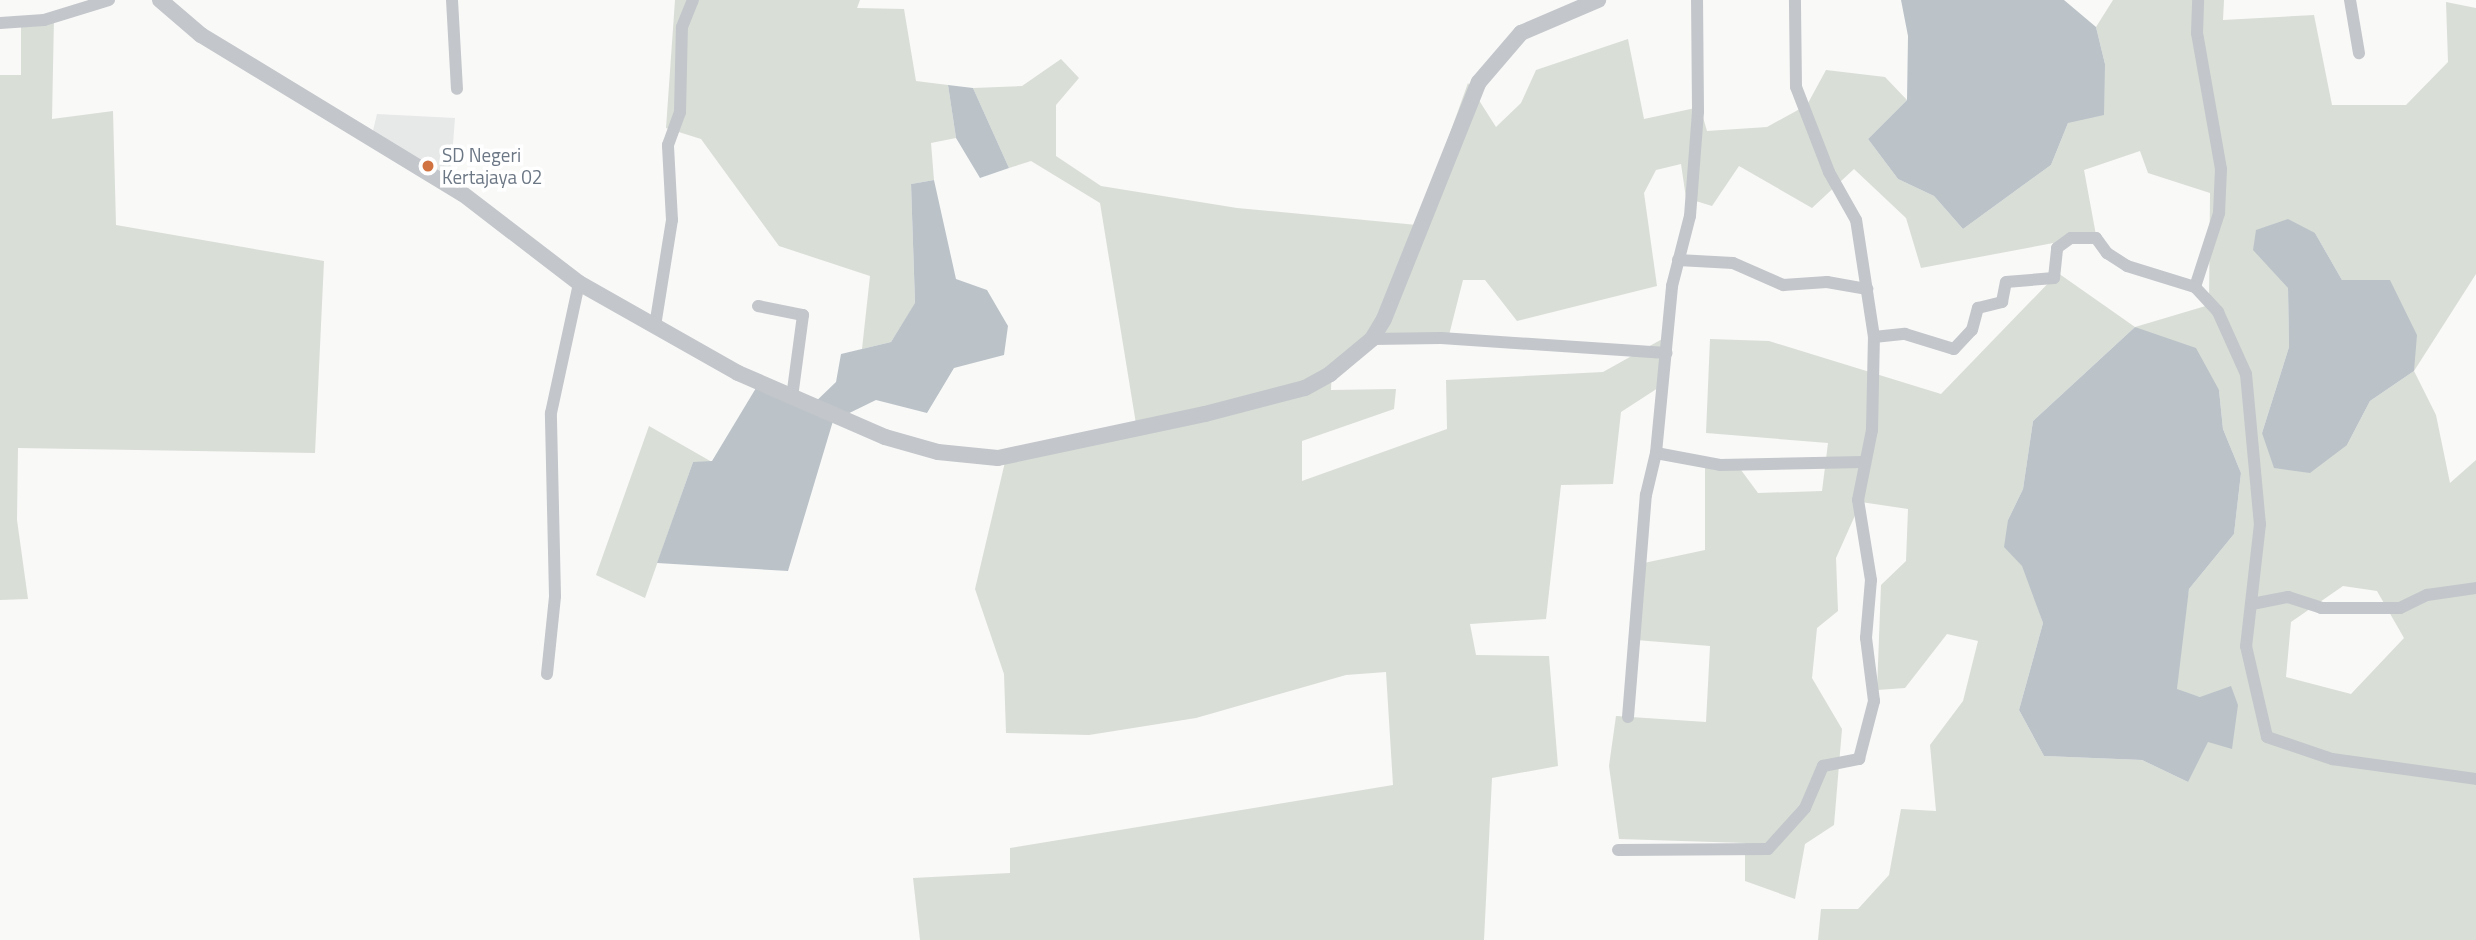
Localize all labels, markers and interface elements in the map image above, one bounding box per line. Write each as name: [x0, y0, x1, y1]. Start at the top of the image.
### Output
place label: SD Negeri Kertajaya 02: [442, 144, 542, 188]
marker: SD Negeri Kertajaya 02: [420, 158, 436, 174]

